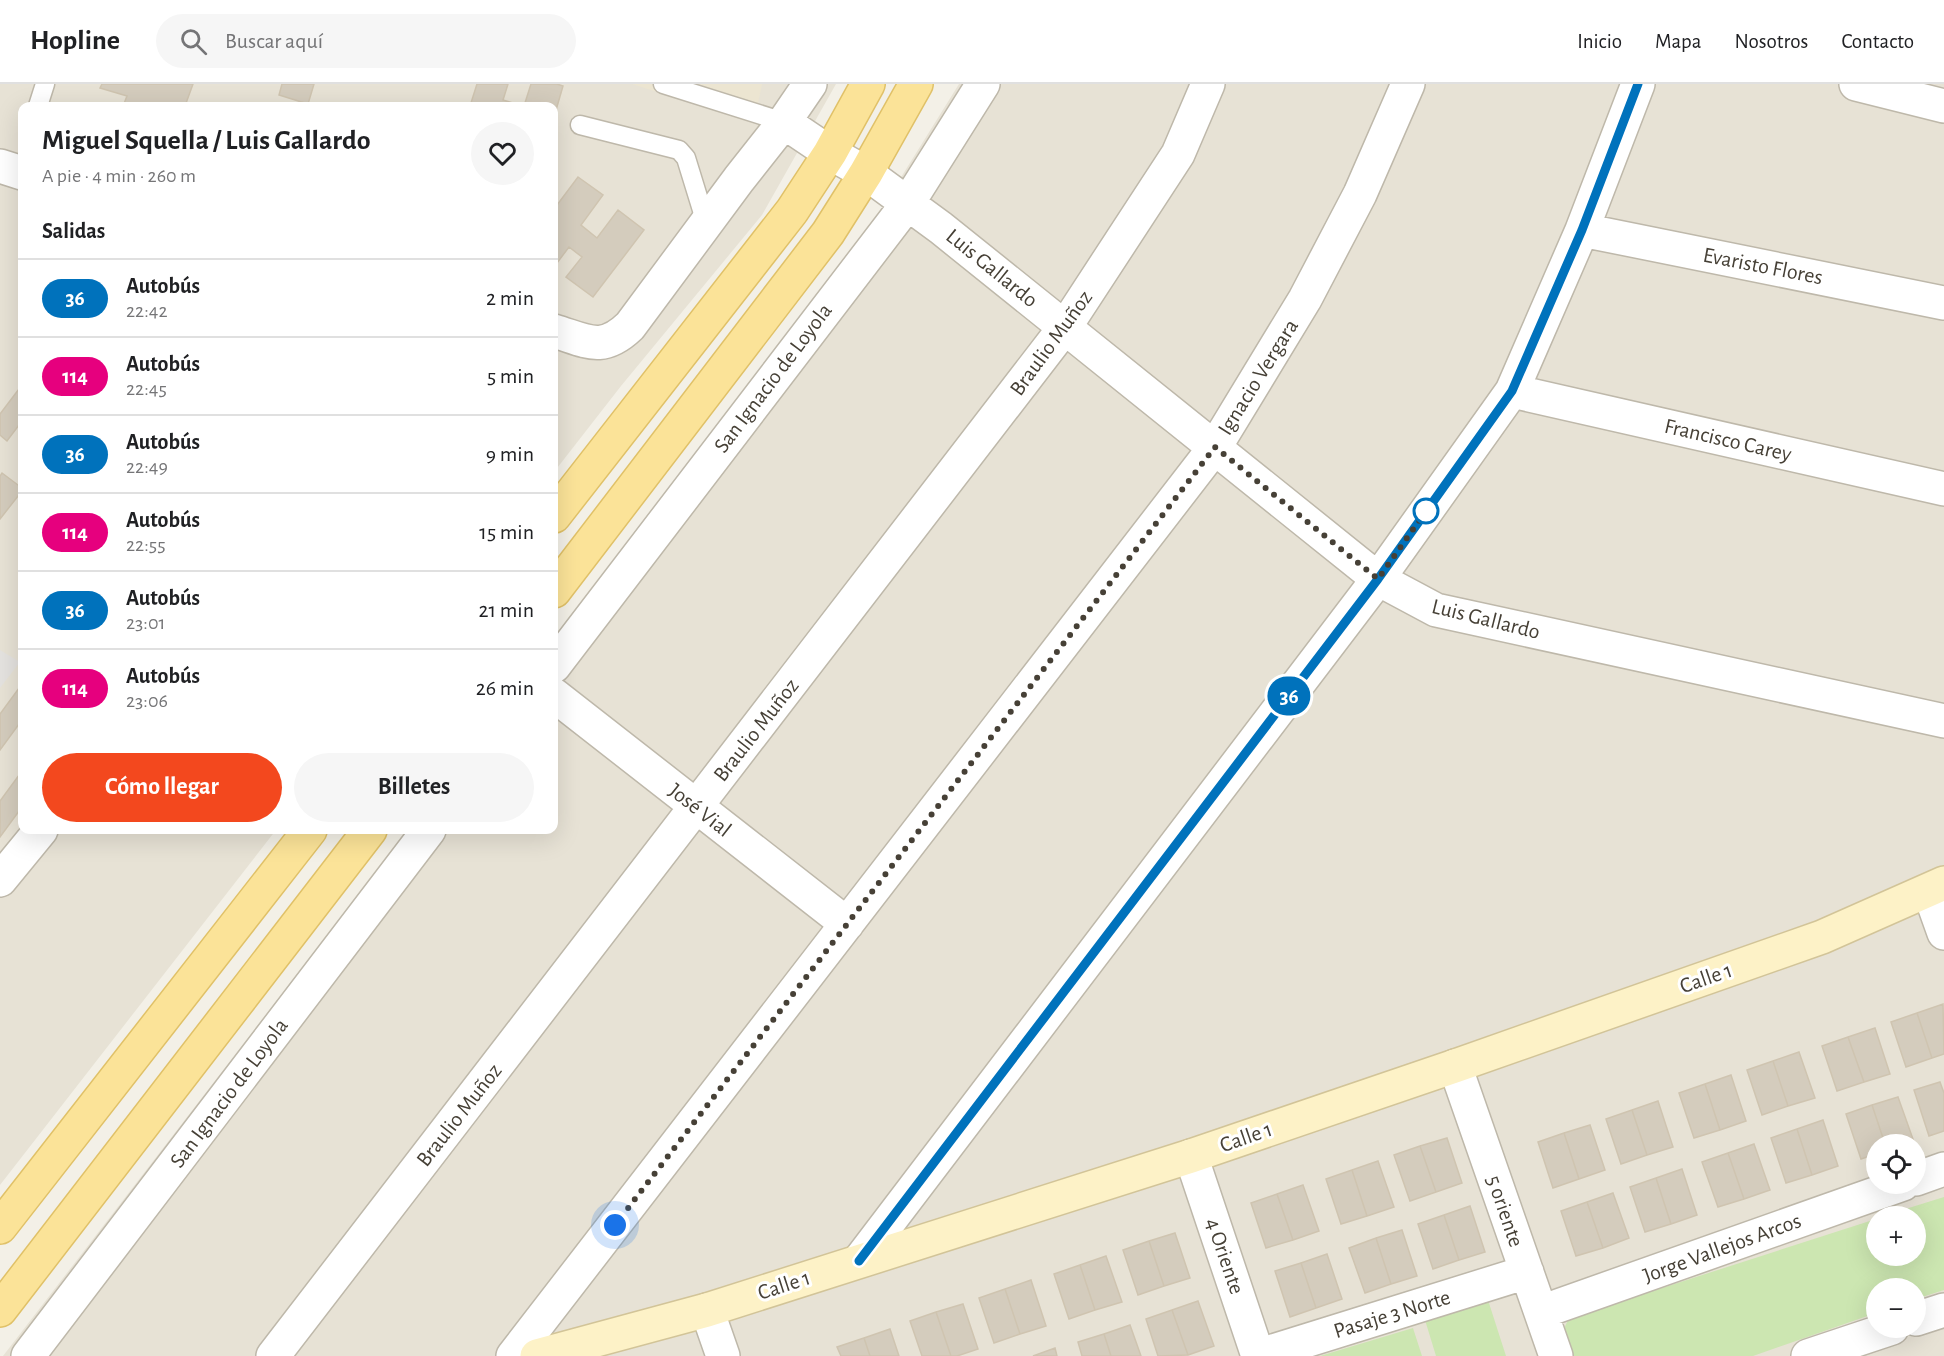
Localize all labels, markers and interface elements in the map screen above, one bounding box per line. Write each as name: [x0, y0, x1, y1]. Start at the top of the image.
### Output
search box: [156, 14, 576, 68]
icon: search: [177, 25, 210, 58]
text: Hopline: [30, 27, 120, 55]
text: Buscar aquí: [225, 30, 323, 52]
text: Inicio: [1577, 31, 1622, 52]
text: Mapa: [1655, 31, 1702, 52]
text: Nosotros: [1735, 31, 1808, 52]
text: Contacto: [1841, 31, 1914, 52]
button: heart: [471, 122, 534, 185]
text: Miguel Squella / Luis Gallardo: [42, 127, 371, 155]
text: A pie · 4 min · 260 m: [42, 166, 196, 186]
text: Salidas: [42, 220, 105, 242]
street label: Luis Gallardo: [942, 225, 1042, 311]
street label: Evaristo Flores: [1701, 244, 1825, 288]
text: Autobús: [126, 275, 200, 297]
street label: Braulio Muñoz: [1006, 286, 1096, 400]
text: 2 min: [486, 287, 534, 309]
text: 36: [65, 288, 85, 309]
street label: San Ignacio de Loyola: [710, 299, 836, 457]
text: 22:42: [126, 301, 168, 321]
street label: Ignacio Vergara: [1214, 315, 1302, 439]
text: Autobús: [126, 353, 200, 375]
text: 5 min: [487, 365, 534, 387]
text: 114: [62, 366, 88, 387]
text: 22:45: [126, 379, 167, 399]
street label: Francisco Carey: [1662, 415, 1794, 465]
text: Autobús: [126, 431, 200, 453]
text: 9 min: [486, 443, 534, 465]
text: 36: [65, 444, 85, 465]
text: 22:49: [126, 457, 168, 477]
unlabelled marker: [1413, 498, 1439, 524]
text: Autobús: [126, 509, 200, 531]
text: 15 min: [479, 521, 534, 543]
text: 114: [62, 522, 88, 543]
text: 22:55: [126, 535, 166, 555]
text: Autobús: [126, 587, 200, 609]
street label: Luis Gallardo: [1430, 595, 1542, 643]
text: 21 min: [479, 599, 534, 621]
text: 36: [65, 600, 85, 621]
text: 23:01: [126, 613, 165, 633]
text: Autobús: [126, 665, 200, 687]
street label: Braulio Muñoz: [709, 674, 803, 786]
line badge: 36: [1262, 676, 1316, 716]
text: 26 min: [476, 677, 534, 699]
text: 114: [62, 678, 88, 699]
text: 36: [1279, 686, 1299, 707]
text: 23:06: [126, 691, 168, 711]
button: Cómo llegar: [42, 753, 282, 822]
button: Billetes: [294, 753, 534, 822]
street label: José Vial: [665, 779, 735, 841]
street label: Calle 1: [1677, 959, 1735, 997]
street label: San Ignacio de Loyola: [166, 1014, 292, 1172]
street label: Braulio Muñoz: [412, 1059, 506, 1171]
street label: Calle 1: [1217, 1118, 1275, 1156]
map controls: [1866, 1134, 1926, 1338]
button: locate: [1866, 1134, 1926, 1194]
street label: 5 oriente: [1483, 1172, 1527, 1250]
button: +: [1866, 1206, 1926, 1266]
street label: Jorge Vallejos Arcos: [1640, 1209, 1804, 1287]
your location: [600, 1210, 630, 1240]
street label: 4 Oriente: [1202, 1215, 1248, 1297]
street label: Calle 1: [755, 1266, 813, 1304]
button: −: [1866, 1278, 1926, 1338]
street label: Pasaje 3 Norte: [1331, 1286, 1453, 1342]

